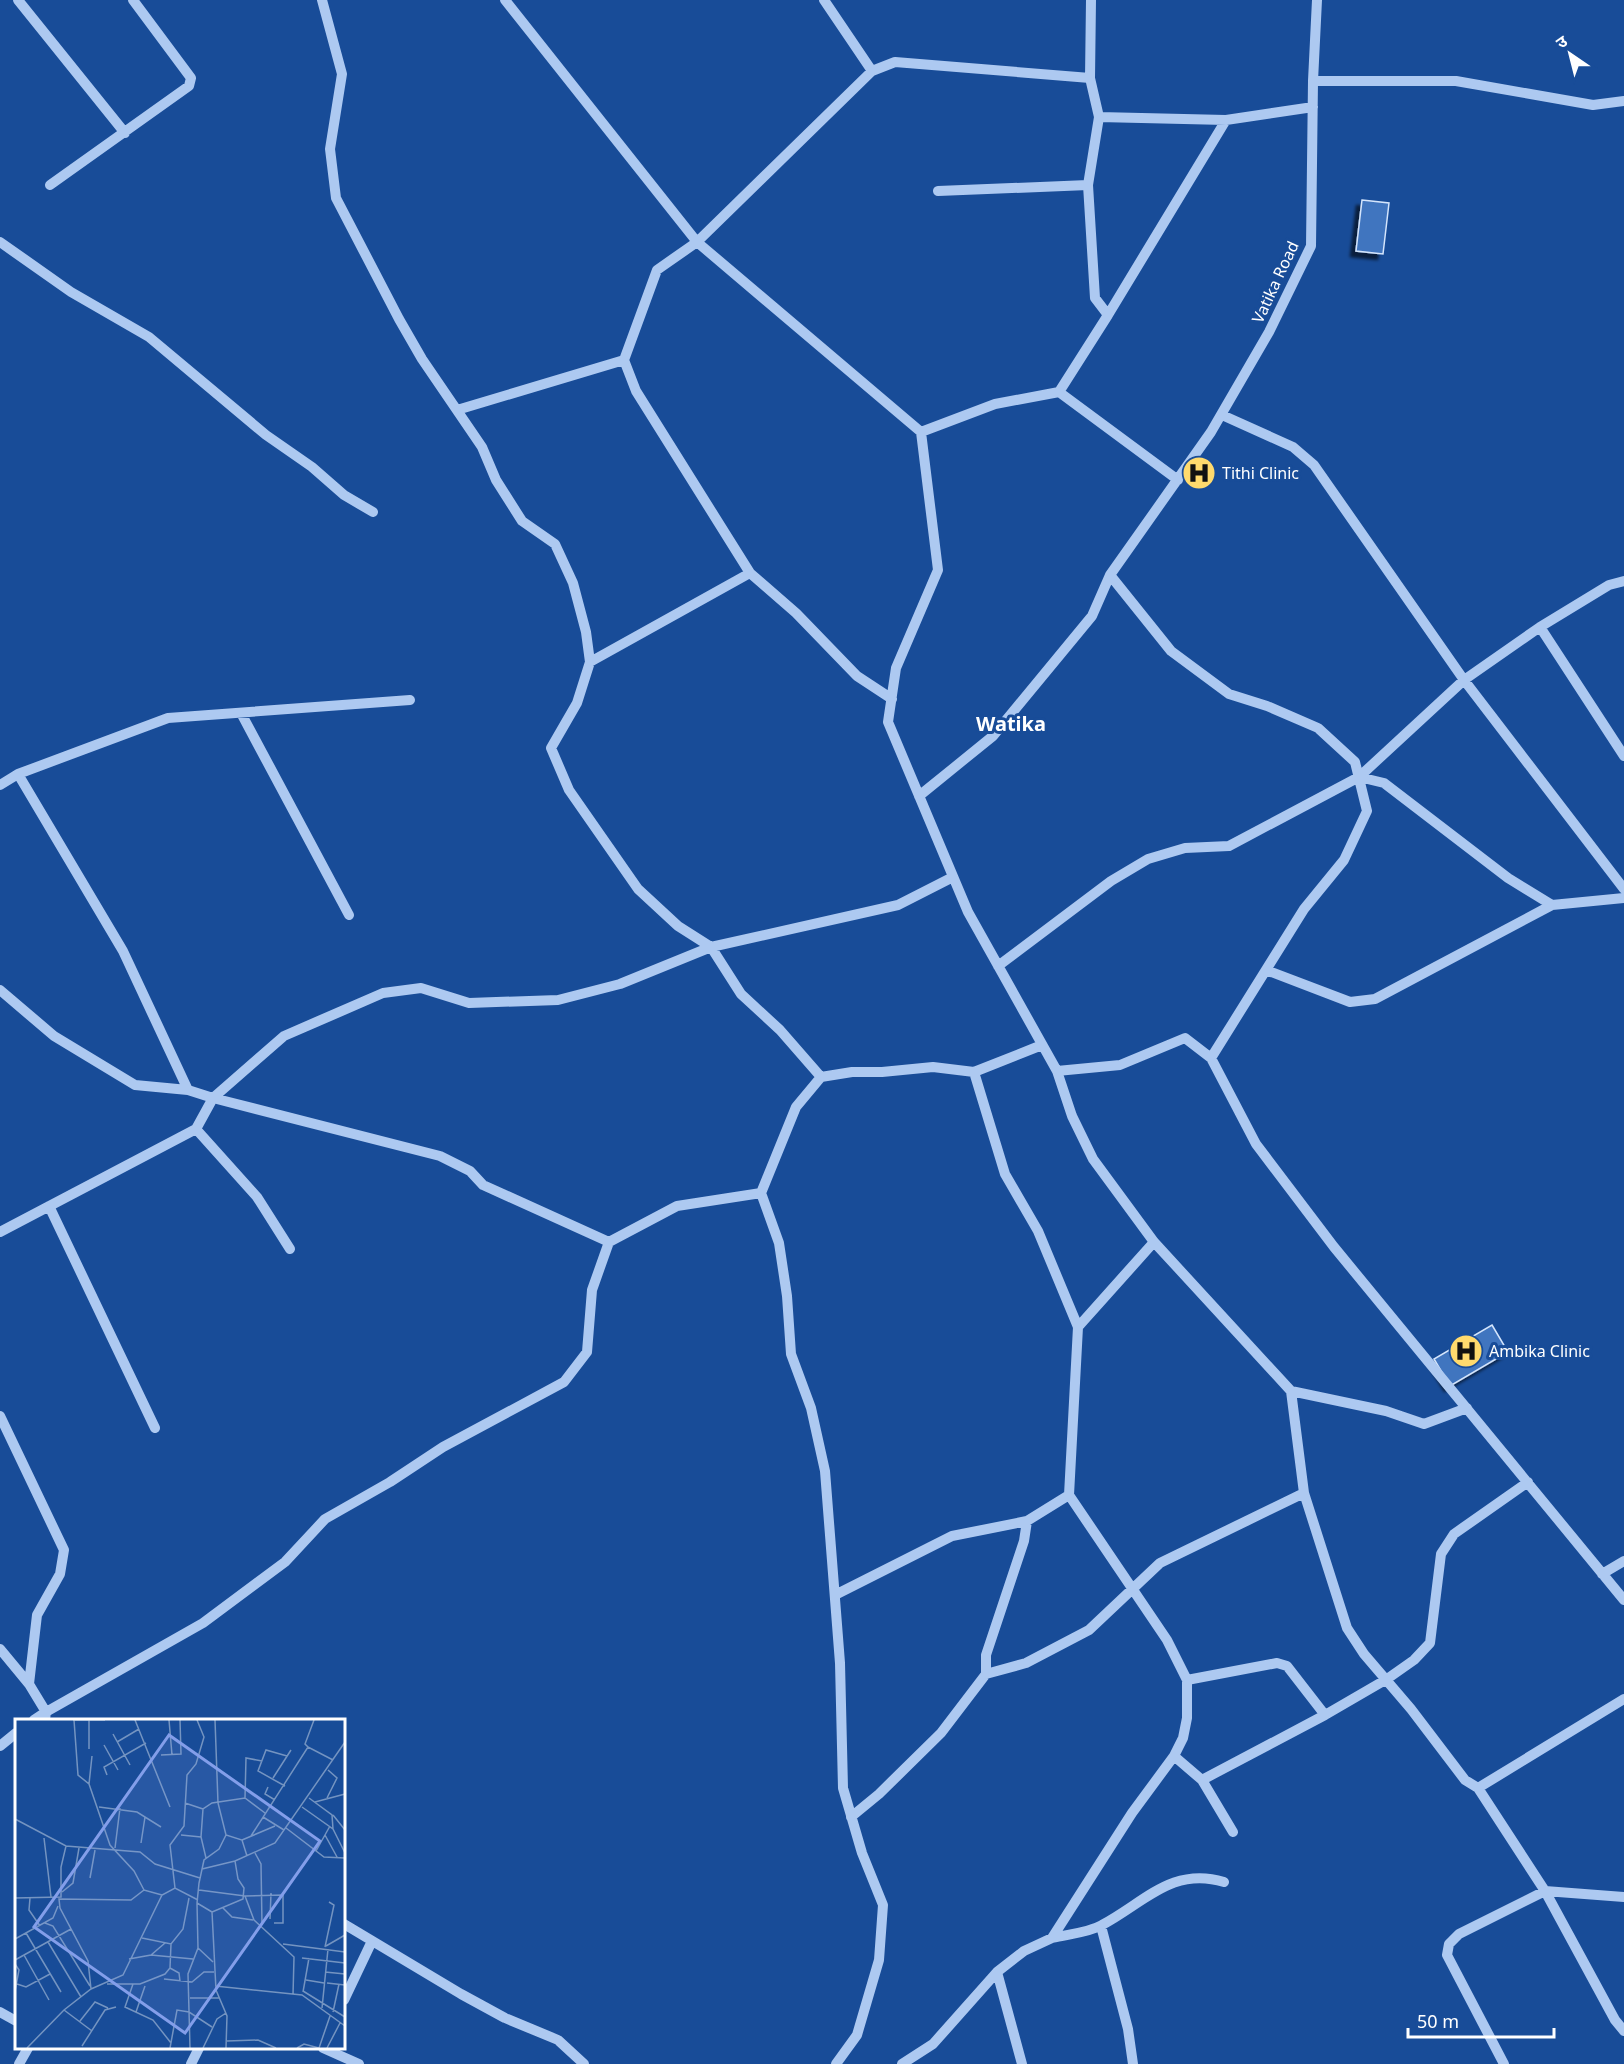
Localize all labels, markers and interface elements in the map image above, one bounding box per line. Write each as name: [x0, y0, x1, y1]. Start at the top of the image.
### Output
north arrow: [1540, 24, 1600, 84]
text: उ: [1551, 30, 1572, 53]
street label: Vatika Road: [1246, 237, 1304, 327]
hospital icon: Tithi Clinic: [1181, 455, 1217, 491]
place label: Tithi Clinic: [1222, 462, 1299, 484]
district label: Watika: [976, 710, 1046, 737]
hospital icon: Ambika Clinic: [1448, 1333, 1484, 1369]
place label: Ambika Clinic: [1489, 1340, 1590, 1362]
inset map: [15, 1719, 345, 2049]
scale bar: [1408, 2001, 1554, 2039]
text: 50 m: [1417, 2009, 1459, 2033]

